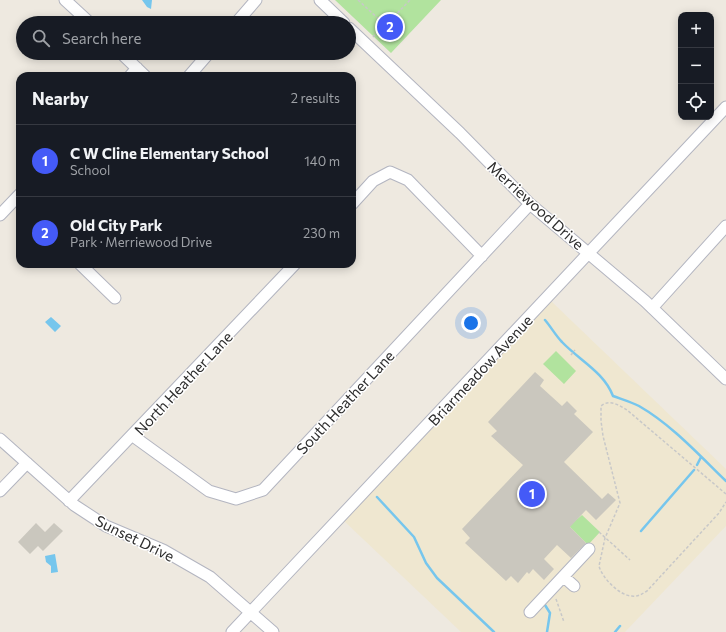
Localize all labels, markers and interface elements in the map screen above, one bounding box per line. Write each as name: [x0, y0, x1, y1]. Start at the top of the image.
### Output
pin: 2: [377, 12, 403, 42]
map controls: [678, 12, 714, 120]
button: +: [678, 12, 714, 48]
search box: [16, 16, 356, 60]
icon: search: [30, 27, 52, 49]
text: Search here: [62, 29, 141, 47]
button: −: [678, 48, 714, 84]
button: locate: [678, 84, 714, 120]
text: Nearby: [32, 88, 89, 109]
text: 2 results: [291, 90, 340, 106]
text: C W Cline Elementary School: [70, 144, 269, 162]
text: 1: [42, 153, 48, 169]
text: 140 m: [304, 153, 340, 169]
street label: Merriewood Drive: [484, 157, 588, 253]
text: School: [70, 162, 110, 178]
text: Old City Park: [70, 216, 162, 234]
text: 2: [41, 225, 49, 241]
text: 230 m: [303, 225, 340, 241]
text: Park · Merriewood Drive: [70, 234, 212, 250]
street label: Briarmeadow Avenue: [424, 311, 536, 429]
your location: [461, 313, 481, 333]
street label: North Heather Lane: [130, 327, 236, 439]
street label: South Heather Lane: [292, 346, 398, 458]
pin: 1: [519, 479, 545, 509]
street label: Sunset Drive: [93, 511, 178, 565]

